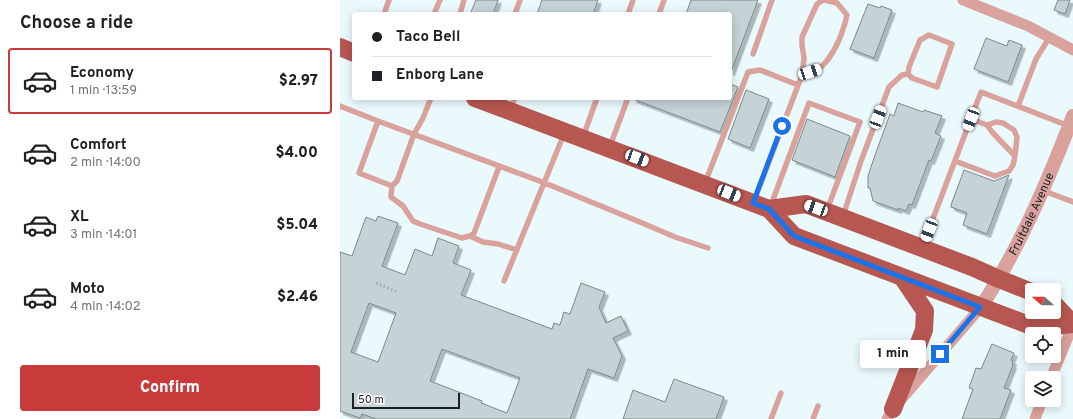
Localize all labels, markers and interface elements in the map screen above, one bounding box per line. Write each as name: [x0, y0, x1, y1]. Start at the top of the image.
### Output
text: Choose a ride: [20, 12, 133, 35]
text: Taco Bell: [396, 28, 460, 47]
icon: car: [22, 63, 58, 99]
car: [797, 63, 823, 81]
text: Economy: [70, 64, 134, 83]
text: Enborg Lane: [396, 66, 484, 85]
text: $2.97: [279, 72, 318, 91]
text: 1 min · 13:59: [70, 83, 137, 99]
car: [868, 104, 888, 130]
car: [961, 106, 981, 132]
route start: [773, 117, 791, 135]
icon: car: [22, 135, 58, 171]
text: Comfort: [70, 136, 127, 155]
text: $4.00: [275, 144, 318, 163]
car: [624, 148, 650, 168]
text: 2 min · 14:00: [70, 155, 141, 171]
street label: Fruitdale Avenue: [1006, 170, 1058, 259]
car: [716, 183, 742, 203]
car: [803, 198, 829, 218]
icon: car: [22, 207, 58, 243]
text: XL: [70, 208, 88, 227]
text: $5.04: [276, 216, 318, 235]
car: [919, 217, 939, 243]
text: 3 min · 14:01: [70, 227, 137, 243]
icon: car: [22, 279, 58, 315]
text: Moto: [70, 280, 105, 299]
north arrow: [1025, 283, 1061, 319]
map controls: [1025, 283, 1061, 407]
text: $2.46: [277, 288, 318, 307]
text: 4 min · 14:02: [70, 299, 141, 315]
button: locate: [1025, 327, 1061, 363]
callout: 1 min: [860, 340, 926, 368]
route end: [931, 345, 949, 363]
text: 1 min: [877, 346, 909, 362]
button: Confirm: [20, 365, 320, 411]
button: layers: [1025, 371, 1061, 407]
scale bar: [352, 391, 460, 410]
text: 50 m: [358, 393, 384, 407]

